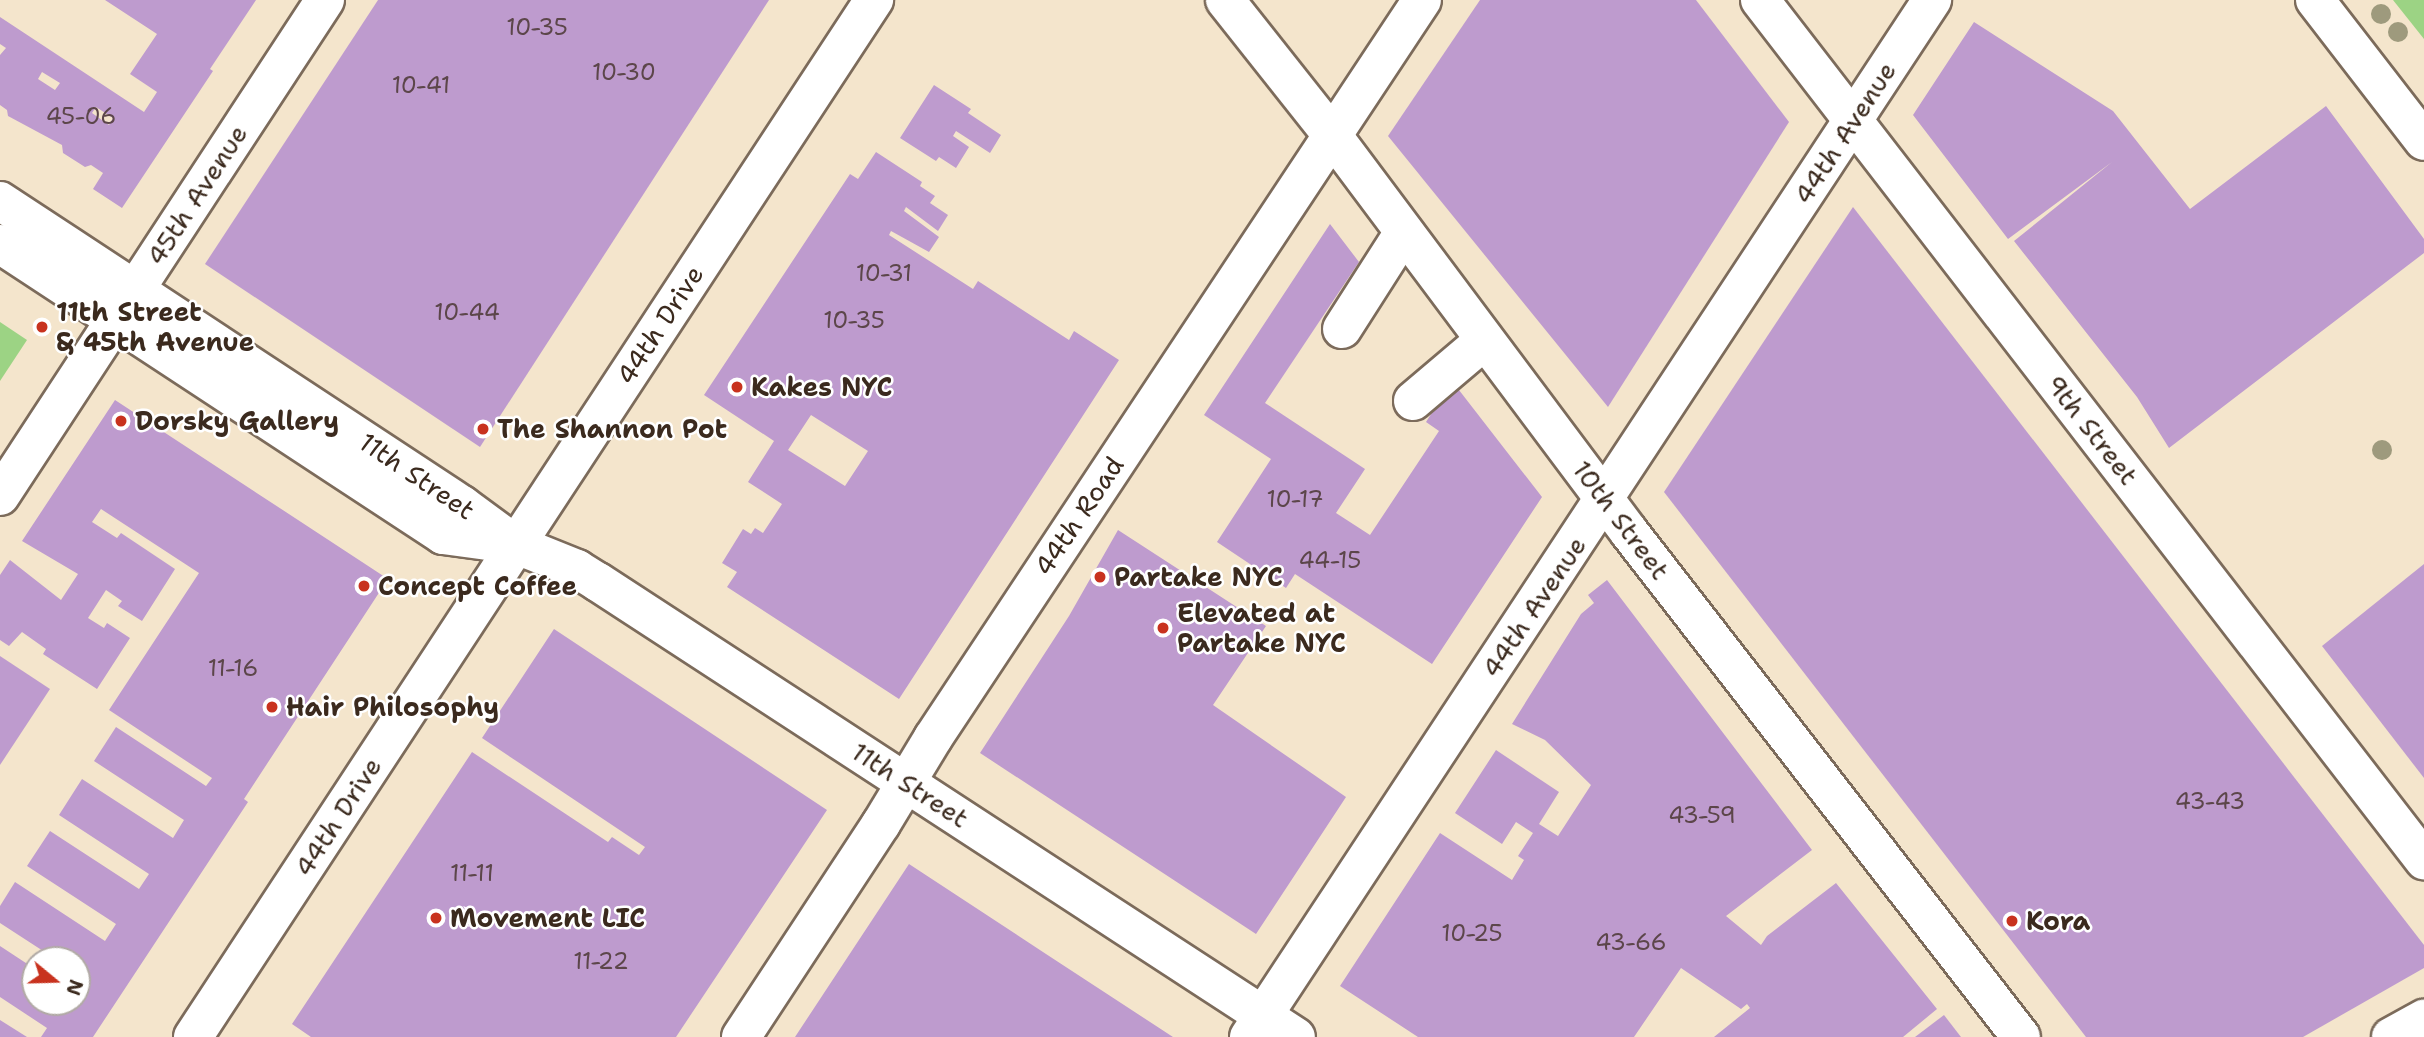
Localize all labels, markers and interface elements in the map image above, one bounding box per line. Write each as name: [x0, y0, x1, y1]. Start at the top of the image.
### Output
house number: 10-35: [506, 13, 568, 41]
street label: 44th Avenue: [1787, 56, 1903, 210]
house number: 10-30: [592, 58, 656, 86]
house number: 10-41: [392, 71, 450, 99]
house number: 45-06: [46, 102, 116, 130]
street label: 45th Avenue: [140, 119, 254, 271]
house number: 10-31: [856, 259, 912, 287]
street label: 44th Drive: [610, 260, 710, 390]
place label: 11th Street & 45th Avenue: [56, 296, 254, 358]
house number: 10-44: [434, 298, 500, 326]
house number: 10-35: [823, 306, 885, 334]
marker: 11th Street & 45th Avenue: [34, 319, 50, 335]
street label: 9th Street: [2040, 369, 2144, 491]
place label: Kakes NYC: [751, 371, 893, 403]
marker: Kakes NYC: [729, 379, 745, 395]
place label: Dorsky Gallery: [135, 405, 339, 437]
marker: Dorsky Gallery: [113, 413, 129, 429]
place label: The Shannon Pot: [497, 413, 727, 445]
marker: The Shannon Pot: [475, 421, 491, 437]
street label: 11th Street: [353, 426, 481, 526]
street label: 44th Road: [1028, 451, 1130, 581]
street label: 10th Street: [1566, 454, 1676, 586]
house number: 10-17: [1266, 485, 1324, 513]
street label: 44th Avenue: [1475, 531, 1593, 683]
house number: 44-15: [1299, 546, 1361, 574]
place label: Partake NYC: [1114, 561, 1283, 593]
marker: Partake NYC: [1092, 569, 1108, 585]
place label: Concept Coffee: [378, 570, 577, 602]
marker: Concept Coffee: [356, 578, 372, 594]
place label: Elevated at Partake NYC: [1177, 597, 1346, 658]
marker: Elevated at Partake NYC: [1155, 620, 1171, 636]
house number: 11-16: [208, 654, 258, 682]
place label: Hair Philosophy: [286, 691, 499, 723]
marker: Hair Philosophy: [264, 699, 280, 715]
street label: 11th Street: [846, 736, 974, 834]
street label: 44th Drive: [288, 752, 388, 882]
house number: 43-43: [2175, 787, 2245, 815]
house number: 43-59: [1668, 801, 1736, 829]
house number: 11-11: [450, 859, 494, 887]
place label: Movement LIC: [450, 902, 645, 934]
place label: Kora: [2026, 905, 2090, 937]
marker: Movement LIC: [428, 910, 444, 926]
marker: Kora: [2004, 913, 2020, 929]
house number: 10-25: [1441, 919, 1503, 947]
house number: 43-66: [1595, 928, 1667, 956]
north arrow: [21, 946, 91, 1016]
house number: 11-22: [573, 947, 629, 975]
text: N: [60, 976, 89, 999]

